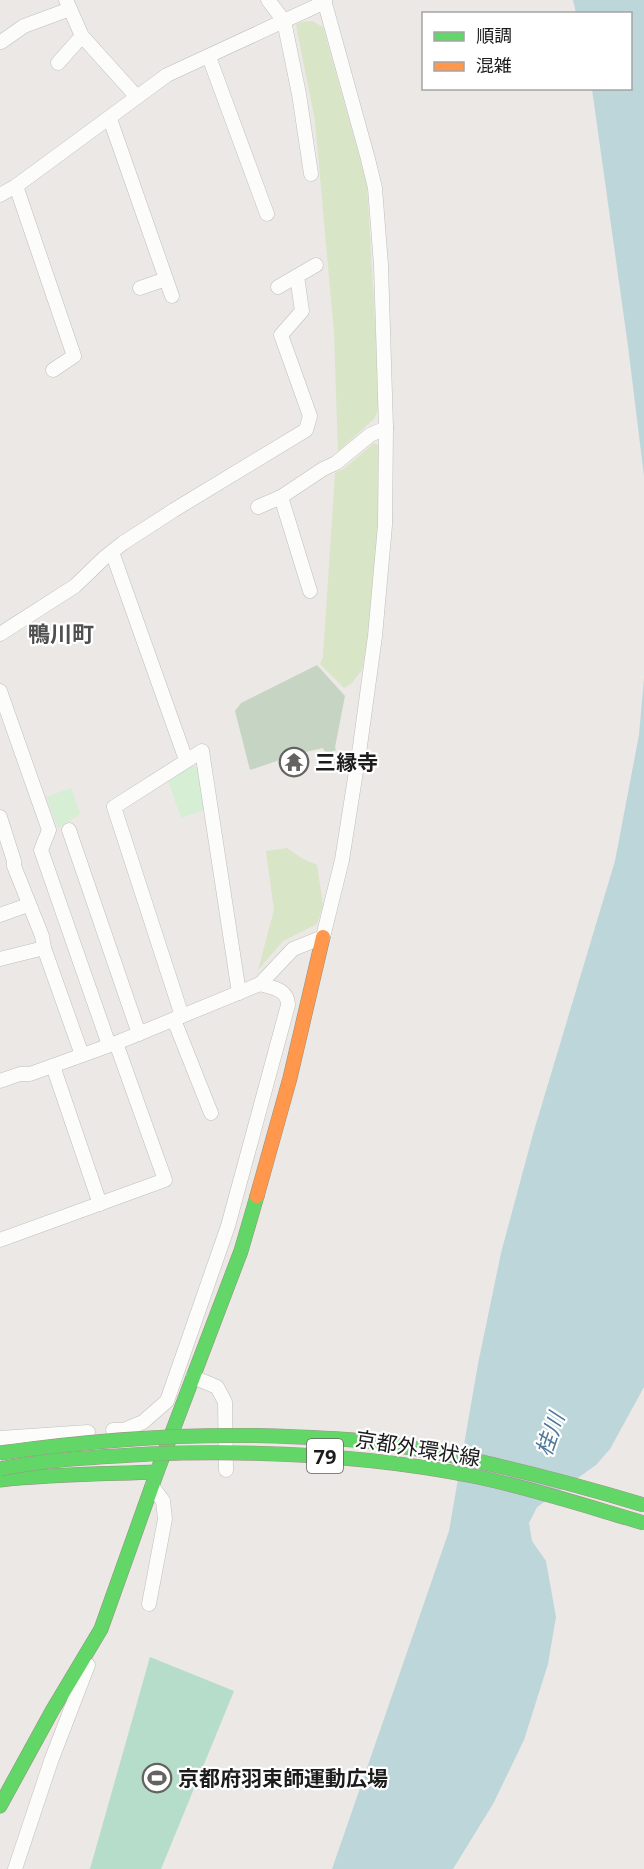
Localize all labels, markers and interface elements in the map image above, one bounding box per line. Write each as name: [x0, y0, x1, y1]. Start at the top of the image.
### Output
legend: [422, 12, 632, 90]
text: 順調: [476, 23, 512, 47]
text: 混雑: [476, 53, 512, 77]
district label: 鴨川町: [28, 618, 94, 648]
temple icon: 三縁寺: [278, 746, 310, 778]
place label: 三縁寺: [315, 748, 378, 776]
water label: 桂川: [528, 1406, 571, 1460]
street label: 京都外環状線: [354, 1424, 482, 1472]
road number: 79: [307, 1439, 343, 1473]
sports icon: 京都府羽束師運動広場: [141, 1762, 173, 1794]
place label: 京都府羽束師運動広場: [178, 1764, 388, 1792]

